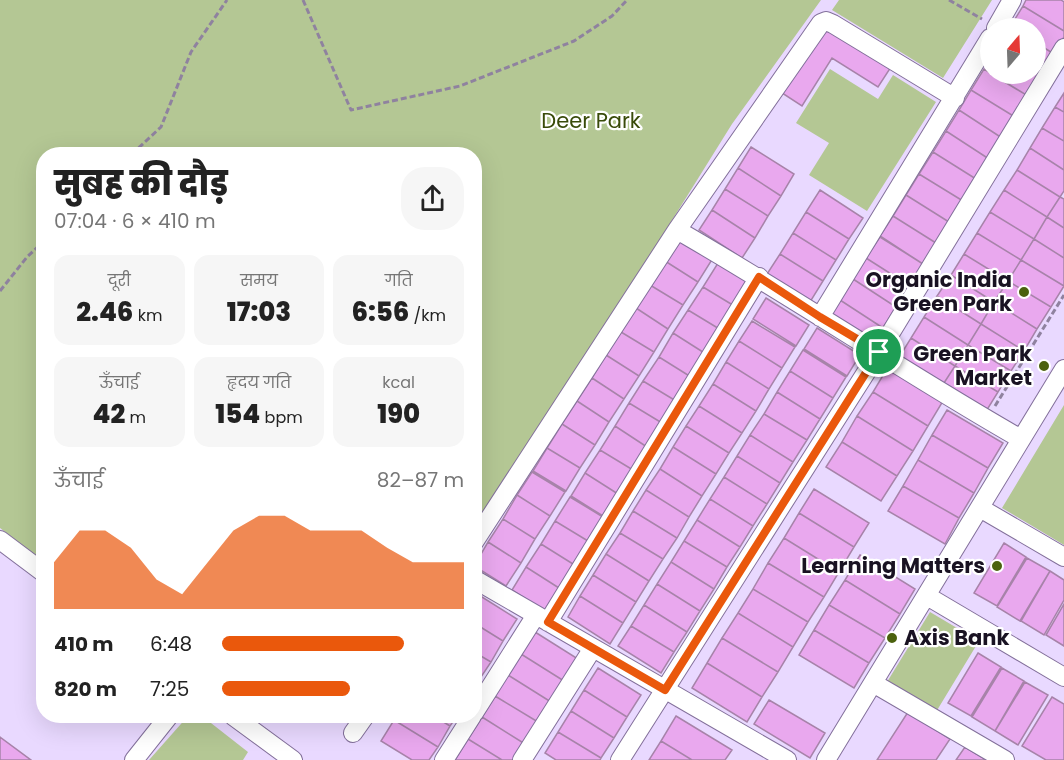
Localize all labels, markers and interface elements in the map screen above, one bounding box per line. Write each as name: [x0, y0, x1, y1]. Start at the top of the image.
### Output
north arrow: [980, 18, 1046, 84]
map controls: [980, 18, 1046, 84]
park label: Deer Park: [541, 106, 641, 135]
text: सुबह की दौड़: [54, 160, 228, 207]
button: share: [401, 167, 464, 230]
text: 07:04 · 6 × 410 m: [54, 207, 216, 235]
place label: Organic India Green Park: [865, 265, 1012, 318]
text: दूरी: [108, 269, 131, 292]
text: समय: [240, 269, 278, 292]
text: गति: [385, 269, 413, 292]
marker: Organic India Green Park: [1017, 285, 1031, 299]
text: 2.46: [76, 294, 133, 330]
text: 17:03: [227, 294, 291, 330]
text: 6:56: [351, 294, 409, 330]
text: km: [133, 304, 162, 327]
text: /km: [409, 304, 446, 327]
pin: [853, 326, 904, 377]
icon: arrive: [862, 335, 895, 368]
place label: Green Park Market: [913, 339, 1032, 392]
marker: Green Park Market: [1037, 359, 1051, 373]
text: ऊँचाई: [100, 371, 139, 394]
text: हृदय गति: [227, 371, 291, 394]
text: kcal: [382, 371, 415, 394]
text: 42: [93, 396, 125, 432]
text: 154: [215, 396, 260, 432]
text: 190: [377, 396, 420, 432]
text: m: [125, 406, 146, 429]
text: bpm: [260, 406, 303, 429]
text: ऊँचाई: [54, 466, 103, 494]
text: 82–87 m: [377, 466, 464, 494]
place label: Learning Matters: [801, 551, 985, 580]
marker: Learning Matters: [990, 559, 1004, 573]
place label: Axis Bank: [904, 623, 1009, 652]
text: 410 m: [54, 630, 114, 658]
text: 6:48: [150, 630, 192, 658]
marker: Axis Bank: [885, 631, 899, 645]
text: 820 m: [54, 675, 117, 703]
text: 7:25: [150, 675, 189, 703]

